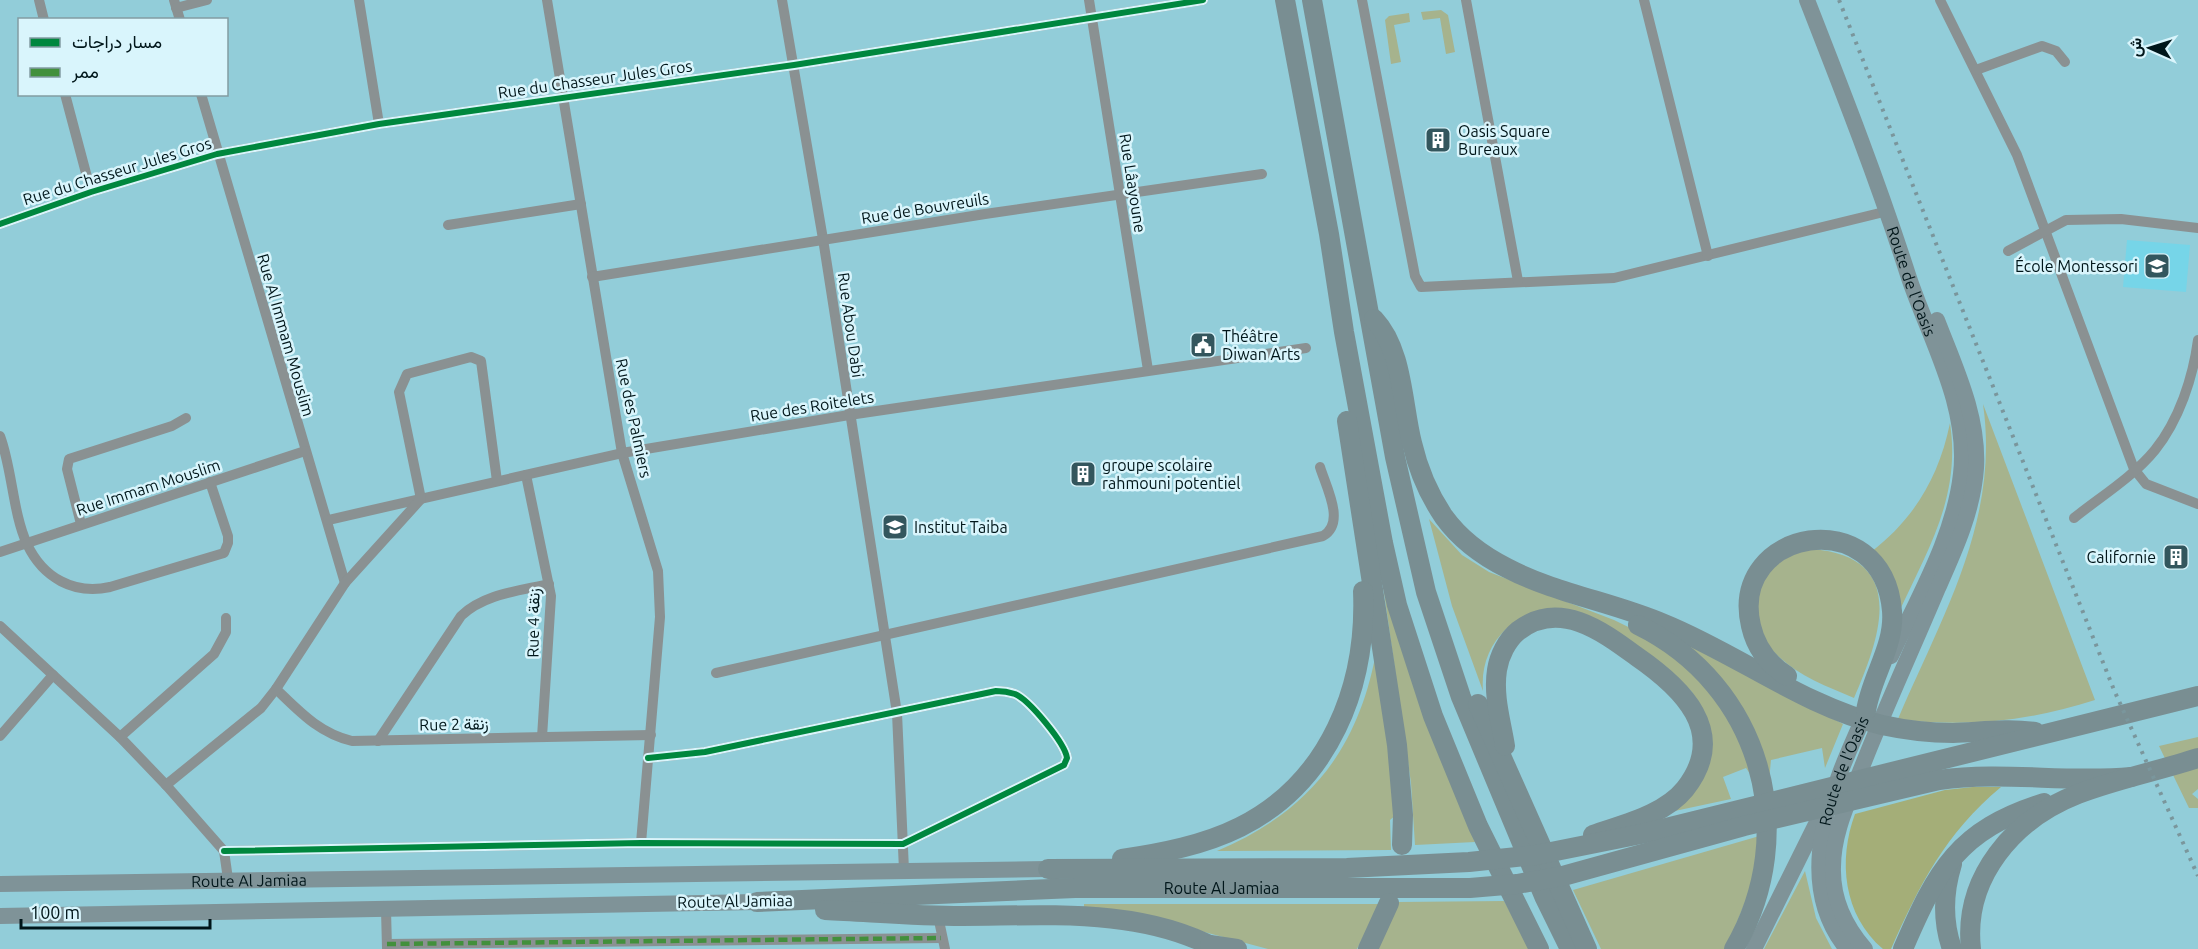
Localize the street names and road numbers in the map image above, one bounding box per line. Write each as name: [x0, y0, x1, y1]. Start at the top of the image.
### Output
street label: Rue du Chasseur Jules Gros: [497, 56, 693, 102]
street label: Rue Lâayoune: [1116, 132, 1150, 234]
street label: Rue du Chasseur Jules Gros: [21, 134, 213, 208]
street label: Rue de Bouvreuils: [860, 189, 990, 227]
street label: Route de l'Oasis: [1884, 224, 1940, 339]
street label: Rue Al Immam Mouslim: [254, 252, 318, 418]
street label: Rue Abou Dabi: [835, 271, 867, 379]
street label: Rue des Palmiers: [613, 357, 655, 479]
street label: Rue des Roitelets: [749, 387, 875, 425]
street label: Rue Immam Mouslim: [74, 455, 222, 519]
street label: Rue 4 زنقة: [523, 588, 545, 658]
street label: Route de l'Oasis: [1815, 713, 1872, 827]
street label: Rue 2 زنقة: [419, 714, 489, 736]
street label: Route Al Jamiaa: [191, 871, 307, 890]
street label: Route Al Jamiaa: [1164, 879, 1280, 897]
street label: Route Al Jamiaa: [677, 891, 793, 911]

